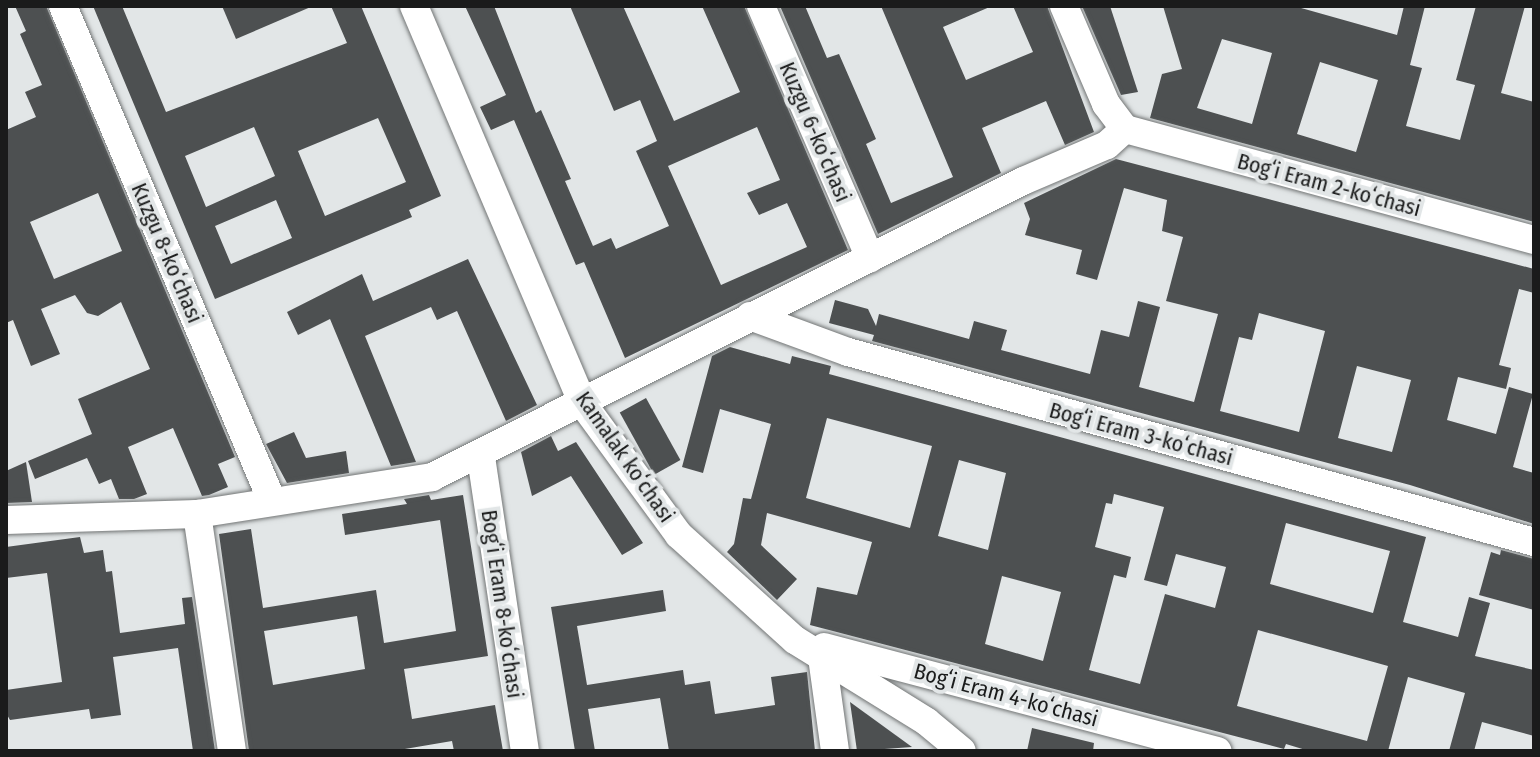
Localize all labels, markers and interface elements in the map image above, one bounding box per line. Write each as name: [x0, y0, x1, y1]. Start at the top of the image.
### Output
street label: Kuzgu 6-koʻchasi: [774, 58, 856, 206]
street label: Bogʻi Eram 2-koʻchasi: [1234, 148, 1424, 222]
street label: Kuzgu 8-koʻchasi: [126, 179, 208, 327]
street label: Kamalak koʻchasi: [570, 386, 680, 528]
street label: Bogʻi Eram 3-koʻchasi: [1046, 397, 1236, 471]
street label: Bogʻi Eram 8-koʻchasi: [476, 508, 528, 700]
street label: Bogʻi Eram 4-koʻchasi: [911, 658, 1101, 732]

